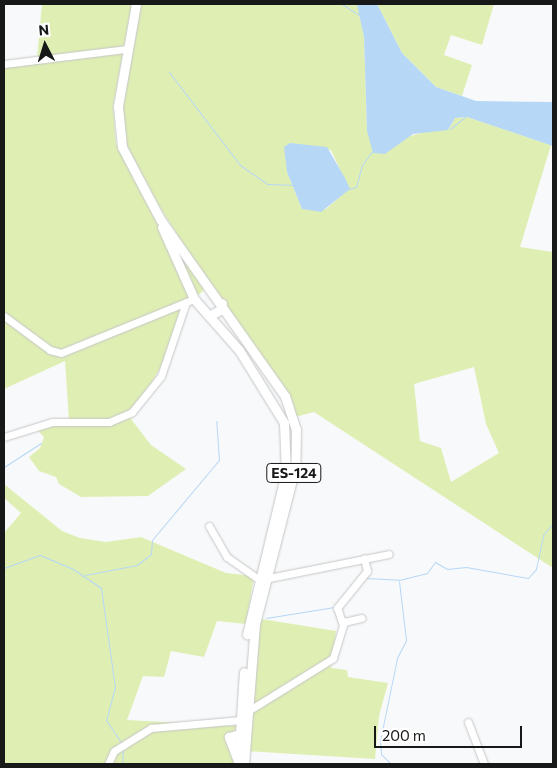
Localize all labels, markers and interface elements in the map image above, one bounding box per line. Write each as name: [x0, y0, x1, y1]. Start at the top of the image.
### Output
north arrow: [20, 20, 70, 70]
text: N: [38, 21, 50, 38]
road number: ES-124: [265, 462, 323, 484]
scale bar: [377, 716, 524, 748]
text: 200 m: [382, 726, 426, 744]

